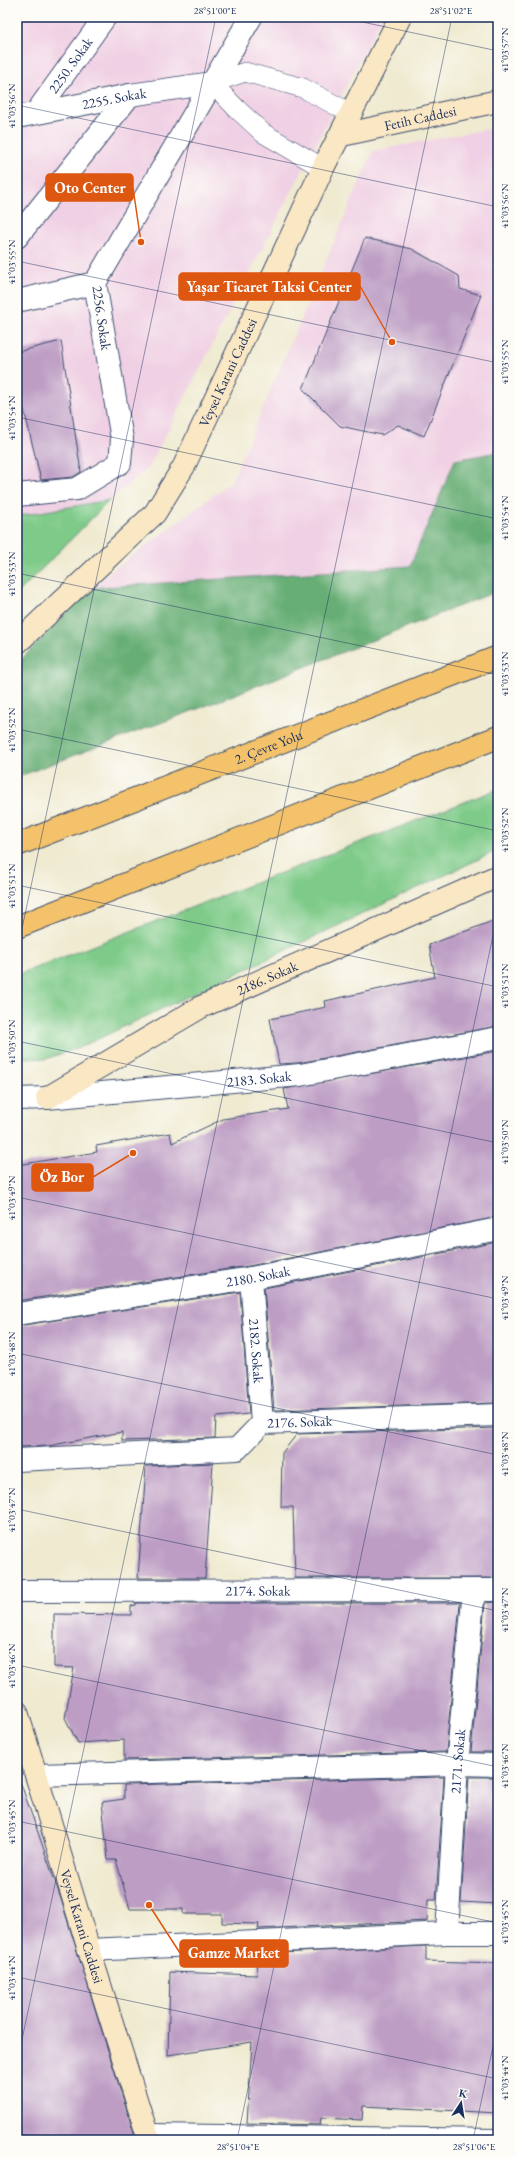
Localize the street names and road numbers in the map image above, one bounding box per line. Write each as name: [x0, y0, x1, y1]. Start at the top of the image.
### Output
street label: 2250. Sokak: [44, 33, 97, 97]
street label: 2255. Sokak: [81, 84, 148, 113]
street label: Fetih Caddesi: [382, 101, 458, 135]
street label: 2256. Sokak: [89, 285, 115, 352]
street label: Veysel Karani Caddesi: [195, 315, 261, 430]
street label: 2. Çevre Yolu: [232, 725, 306, 768]
street label: 2186. Sokak: [234, 956, 301, 999]
street label: 2183. Sokak: [226, 1067, 293, 1091]
street label: 2180. Sokak: [225, 1261, 292, 1291]
street label: 2182. Sokak: [245, 1318, 268, 1384]
street label: 2176. Sokak: [267, 1412, 333, 1432]
street label: 2174. Sokak: [225, 1581, 291, 1600]
street label: 2171. Sokak: [446, 1728, 469, 1794]
street label: Veysel Karani Caddesi: [56, 1867, 108, 1986]

